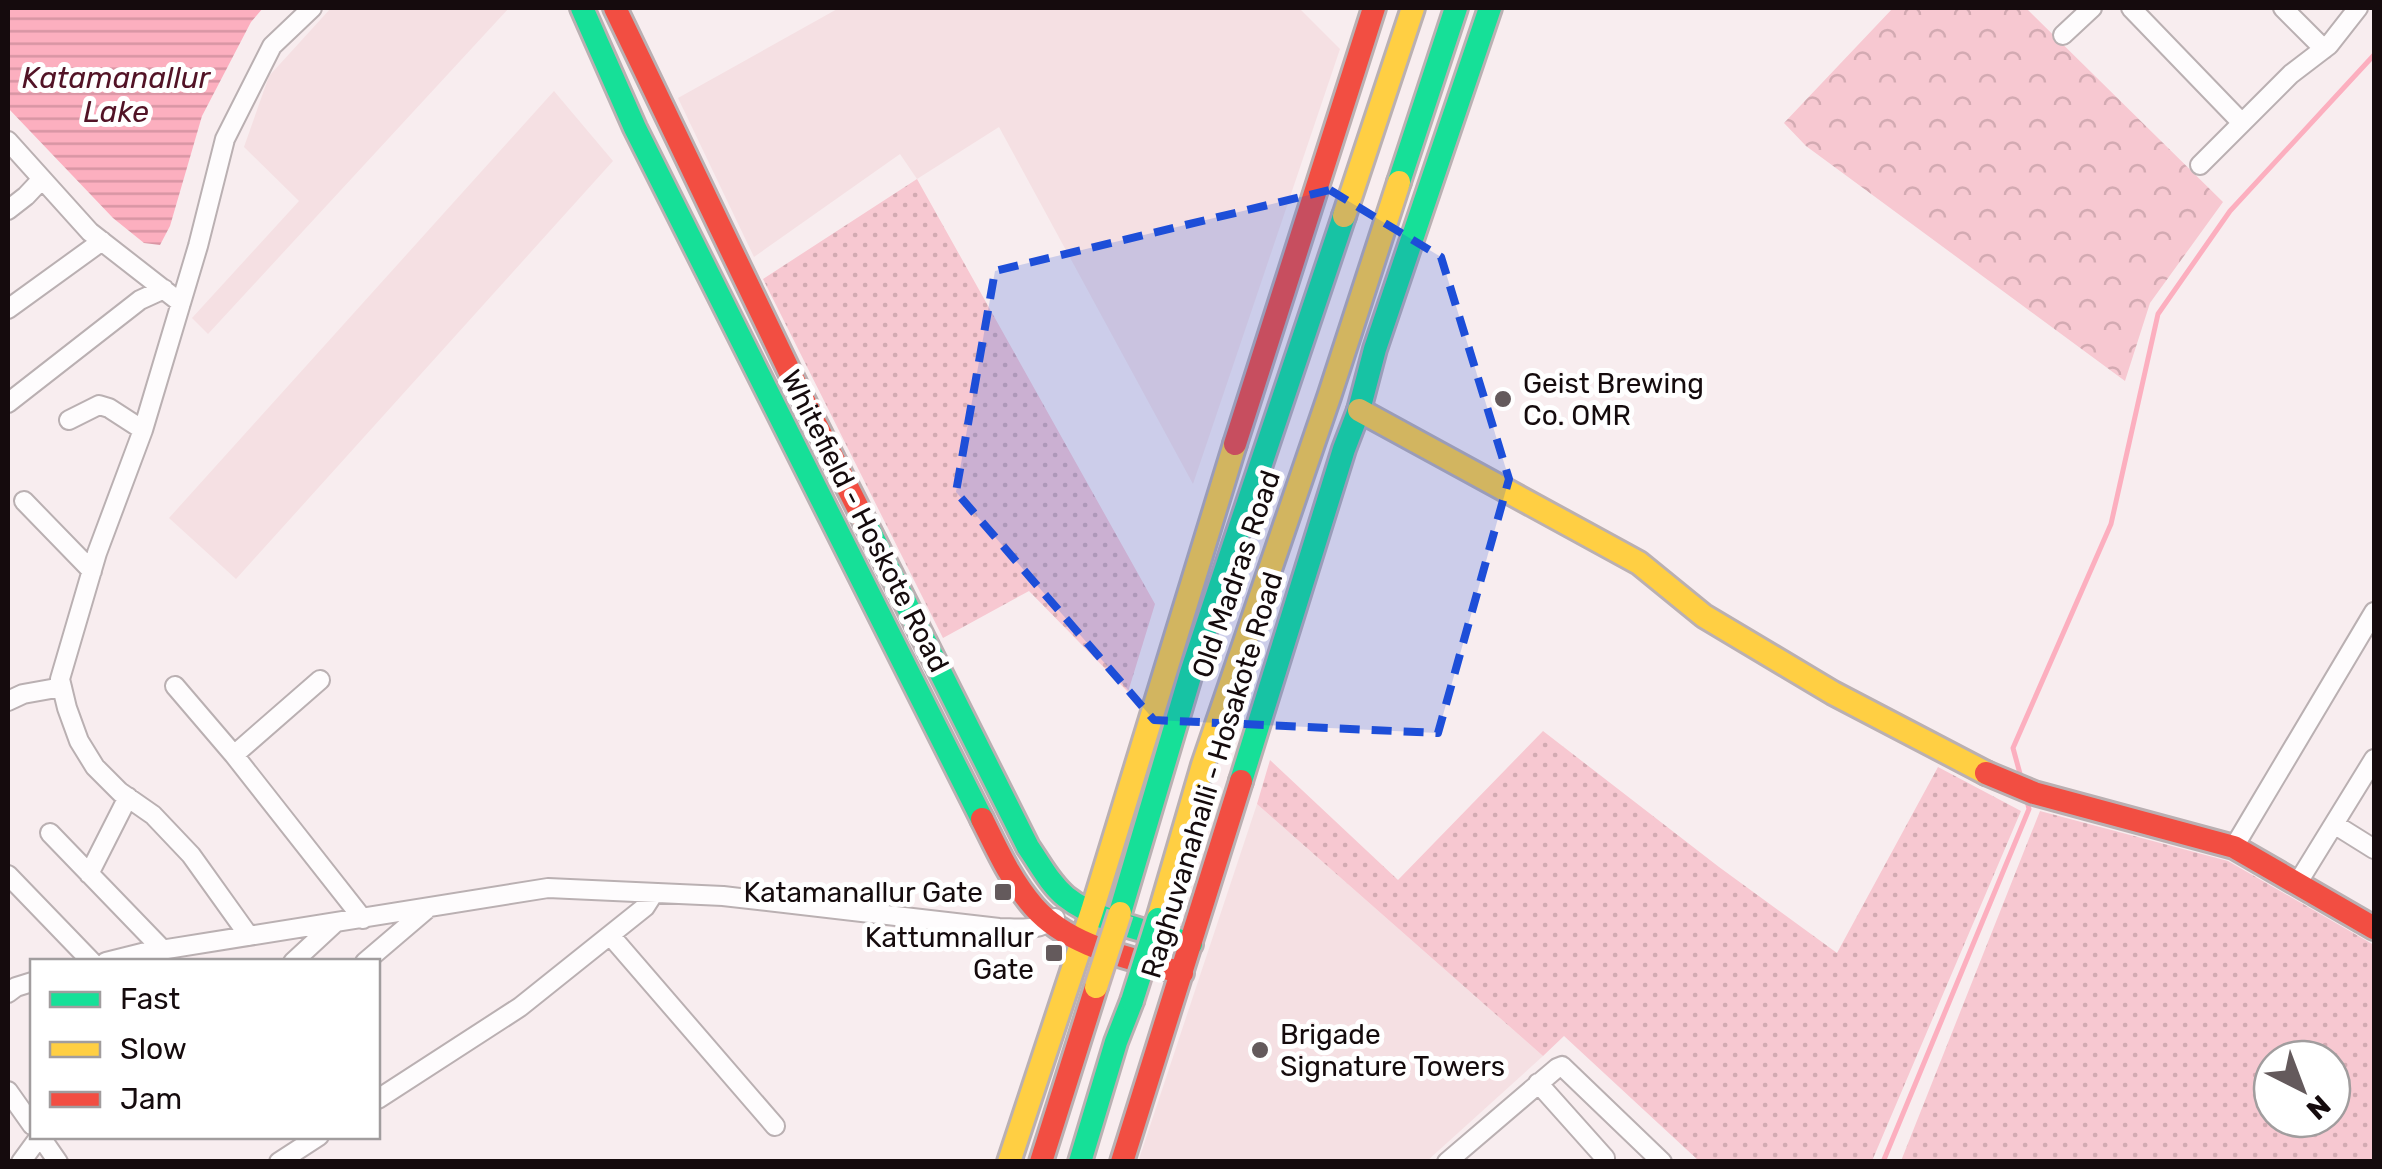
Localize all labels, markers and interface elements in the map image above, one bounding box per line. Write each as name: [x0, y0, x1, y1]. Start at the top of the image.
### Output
water label: Katamanallur Lake: [22, 60, 212, 130]
street label: Whitefield - Hoskote Road: [774, 365, 956, 677]
place label: Geist Brewing Co. OMR: [1523, 367, 1704, 432]
marker: Geist Brewing Co. OMR: [1492, 388, 1514, 410]
street label: Old Madras Road: [1185, 466, 1287, 682]
street label: Raghuvanahalli - Hosakote Road: [1134, 568, 1290, 982]
place label: Katamanallur Gate: [744, 876, 983, 909]
marker: Katamanallur Gate: [992, 881, 1014, 903]
place label: Kattumnallur Gate: [865, 921, 1034, 986]
marker: Kattumnallur Gate: [1043, 942, 1065, 964]
legend: [30, 959, 380, 1139]
text: Fast: [120, 981, 180, 1017]
place label: Brigade Signature Towers: [1280, 1018, 1505, 1083]
text: Slow: [120, 1031, 187, 1067]
marker: Brigade Signature Towers: [1249, 1039, 1271, 1061]
north arrow: [2252, 1039, 2352, 1139]
text: Jam: [120, 1081, 182, 1117]
text: N: [2300, 1088, 2337, 1126]

